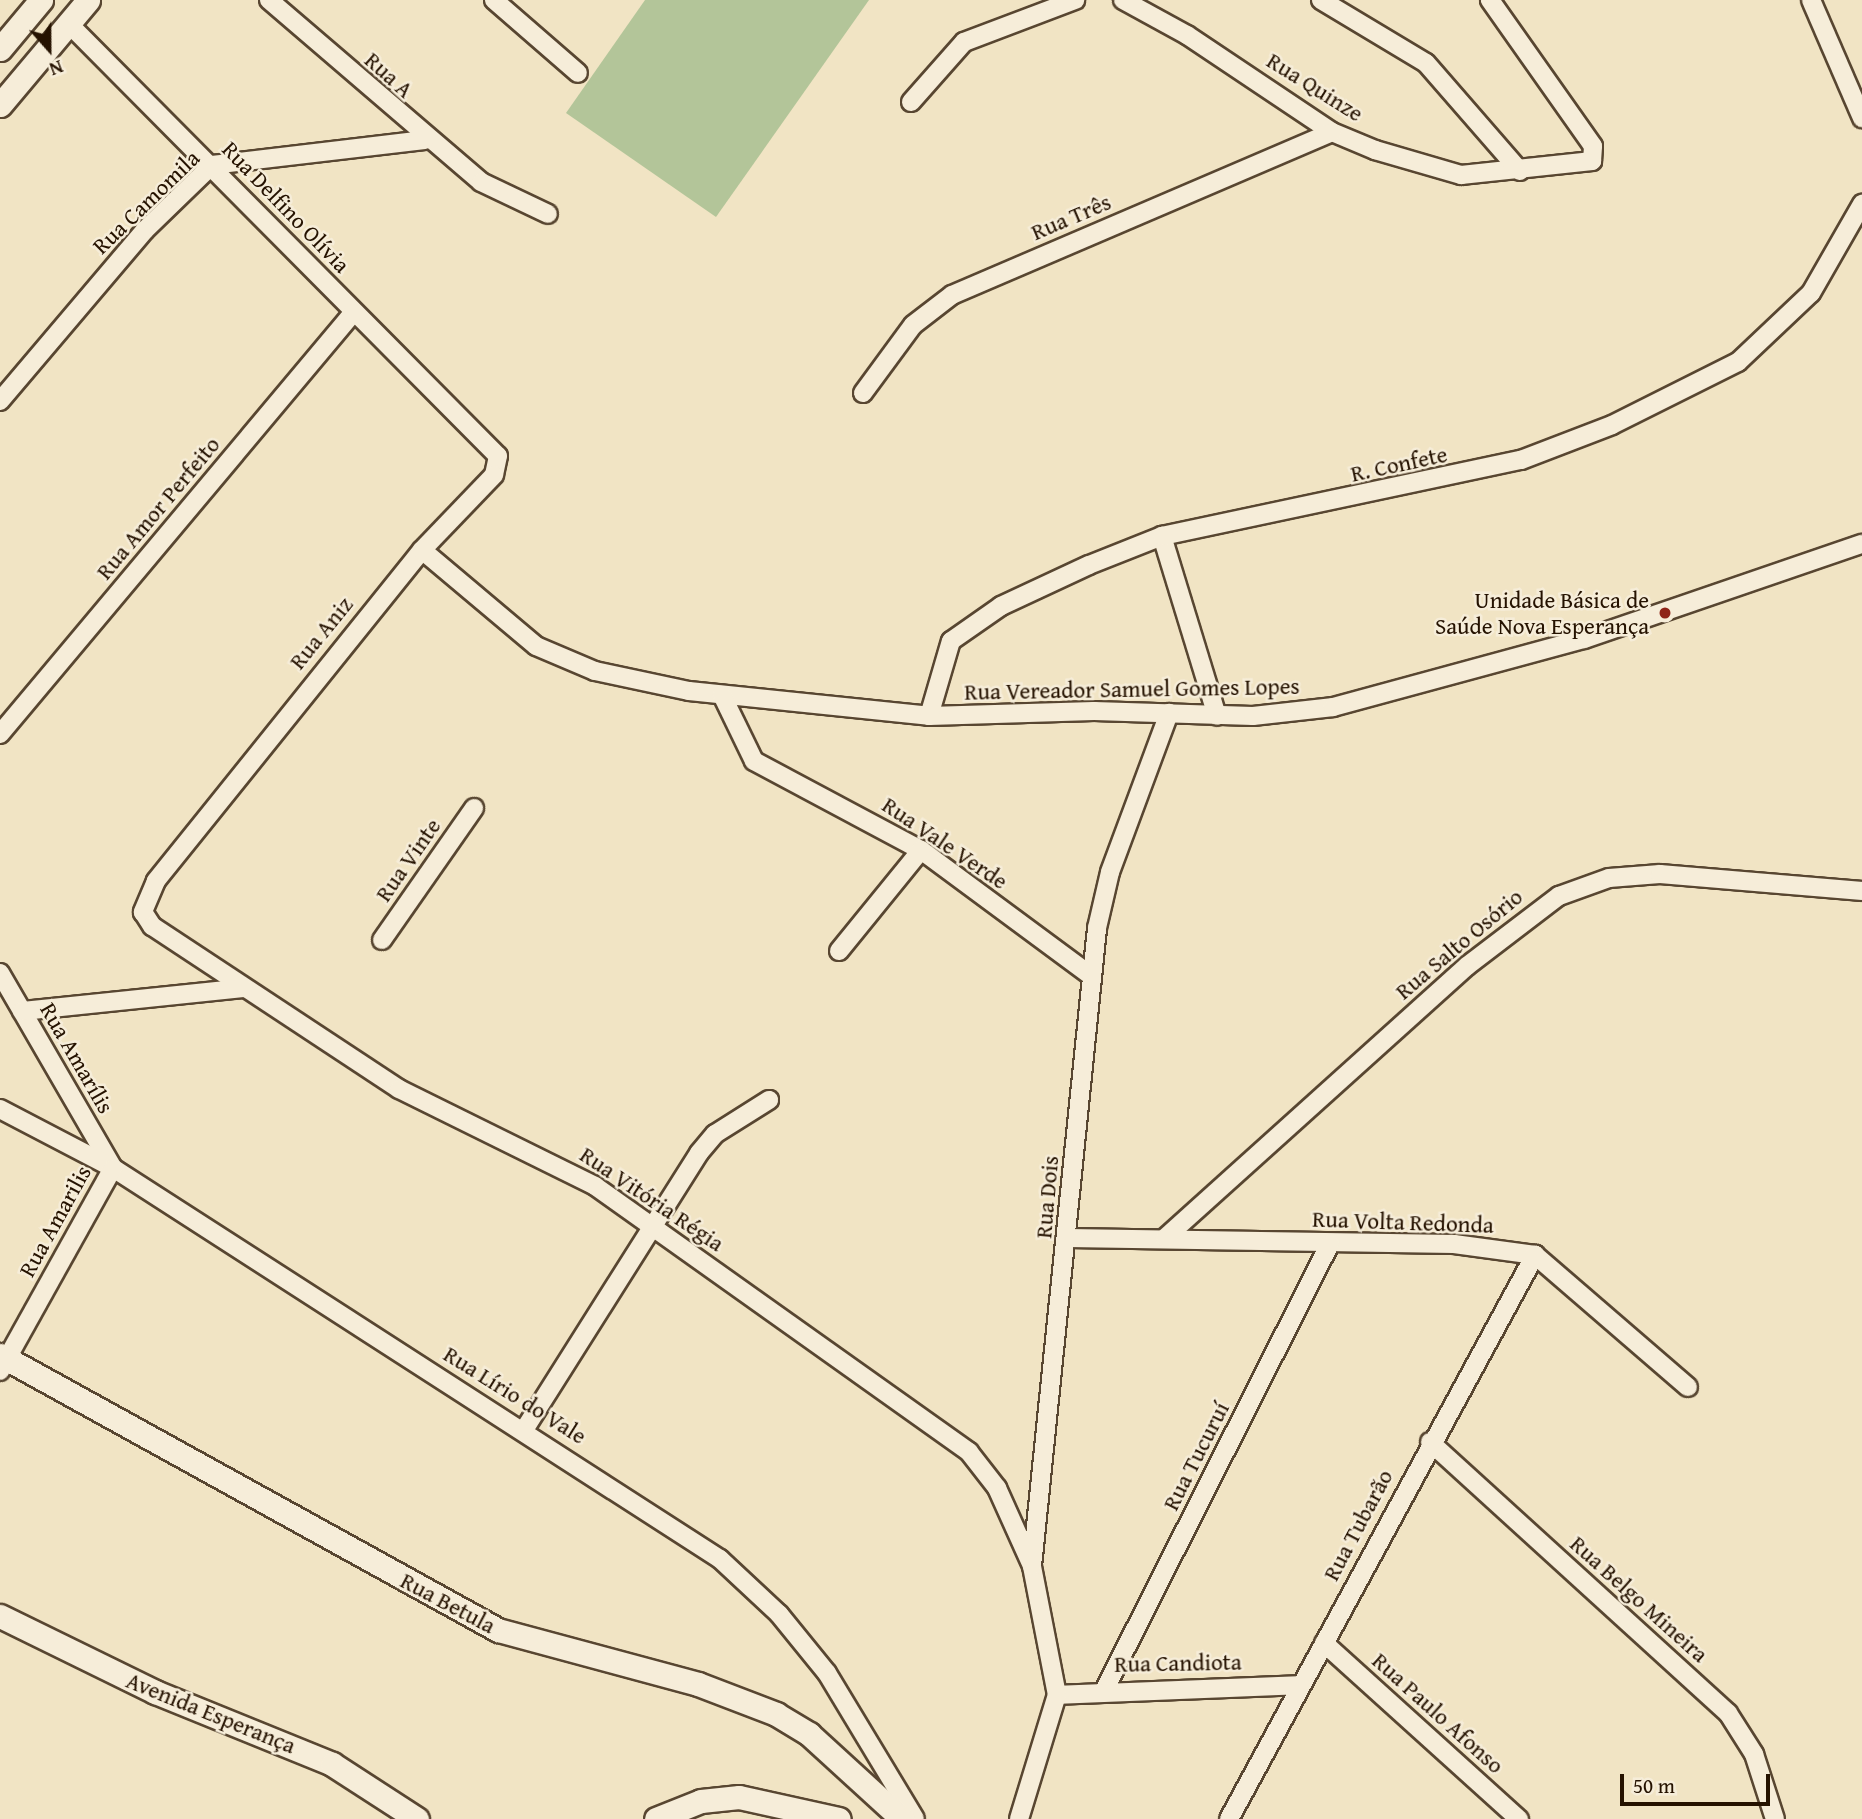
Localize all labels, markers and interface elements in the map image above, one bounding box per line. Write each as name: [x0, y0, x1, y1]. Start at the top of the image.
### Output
north arrow: [14, 14, 84, 84]
street label: Rua A: [359, 46, 419, 104]
street label: Rua Quinze: [1262, 47, 1368, 127]
text: N: [46, 53, 67, 84]
street label: Rua Delfino Olívia: [216, 136, 356, 278]
street label: Rua Camomila: [87, 144, 205, 260]
street label: Rua Três: [1027, 188, 1115, 246]
street label: Rua Amor Perfeito: [90, 431, 226, 585]
street label: R. Confete: [1348, 440, 1450, 488]
place label: Unidade Básica de Saúde Nova Esperança: [1435, 586, 1649, 640]
street label: Rua Aniz: [284, 591, 358, 675]
marker: Unidade Básica de Saúde Nova Esperança: [1655, 603, 1675, 623]
street label: Rua Vereador Samuel Gomes Lopes: [964, 672, 1300, 706]
street label: Rua Vale Verde: [877, 791, 1013, 895]
street label: Rua Vinte: [369, 813, 447, 907]
street label: Rua Salto Osório: [1390, 883, 1528, 1005]
street label: Rua Amarílis: [34, 998, 120, 1118]
street label: Rua Vitória Régia: [575, 1141, 729, 1257]
street label: Rua Dois: [1030, 1154, 1064, 1240]
street label: Rua Amarilis: [13, 1160, 97, 1282]
street label: Rua Volta Redonda: [1312, 1205, 1494, 1239]
street label: Rua Lírio do Vale: [439, 1340, 591, 1450]
street label: Rua Tucuruí: [1157, 1397, 1235, 1515]
street label: Rua Tubarão: [1317, 1465, 1399, 1585]
street label: Rua Belgo Mineira: [1564, 1530, 1714, 1668]
street label: Rua Betula: [396, 1567, 500, 1639]
street label: Rua Paulo Afonso: [1367, 1647, 1509, 1779]
street label: Rua Candiota: [1114, 1648, 1242, 1678]
street label: Avenida Esperança: [122, 1666, 300, 1760]
scale bar: [1624, 1759, 1774, 1803]
text: 50 m: [1633, 1770, 1675, 1801]

